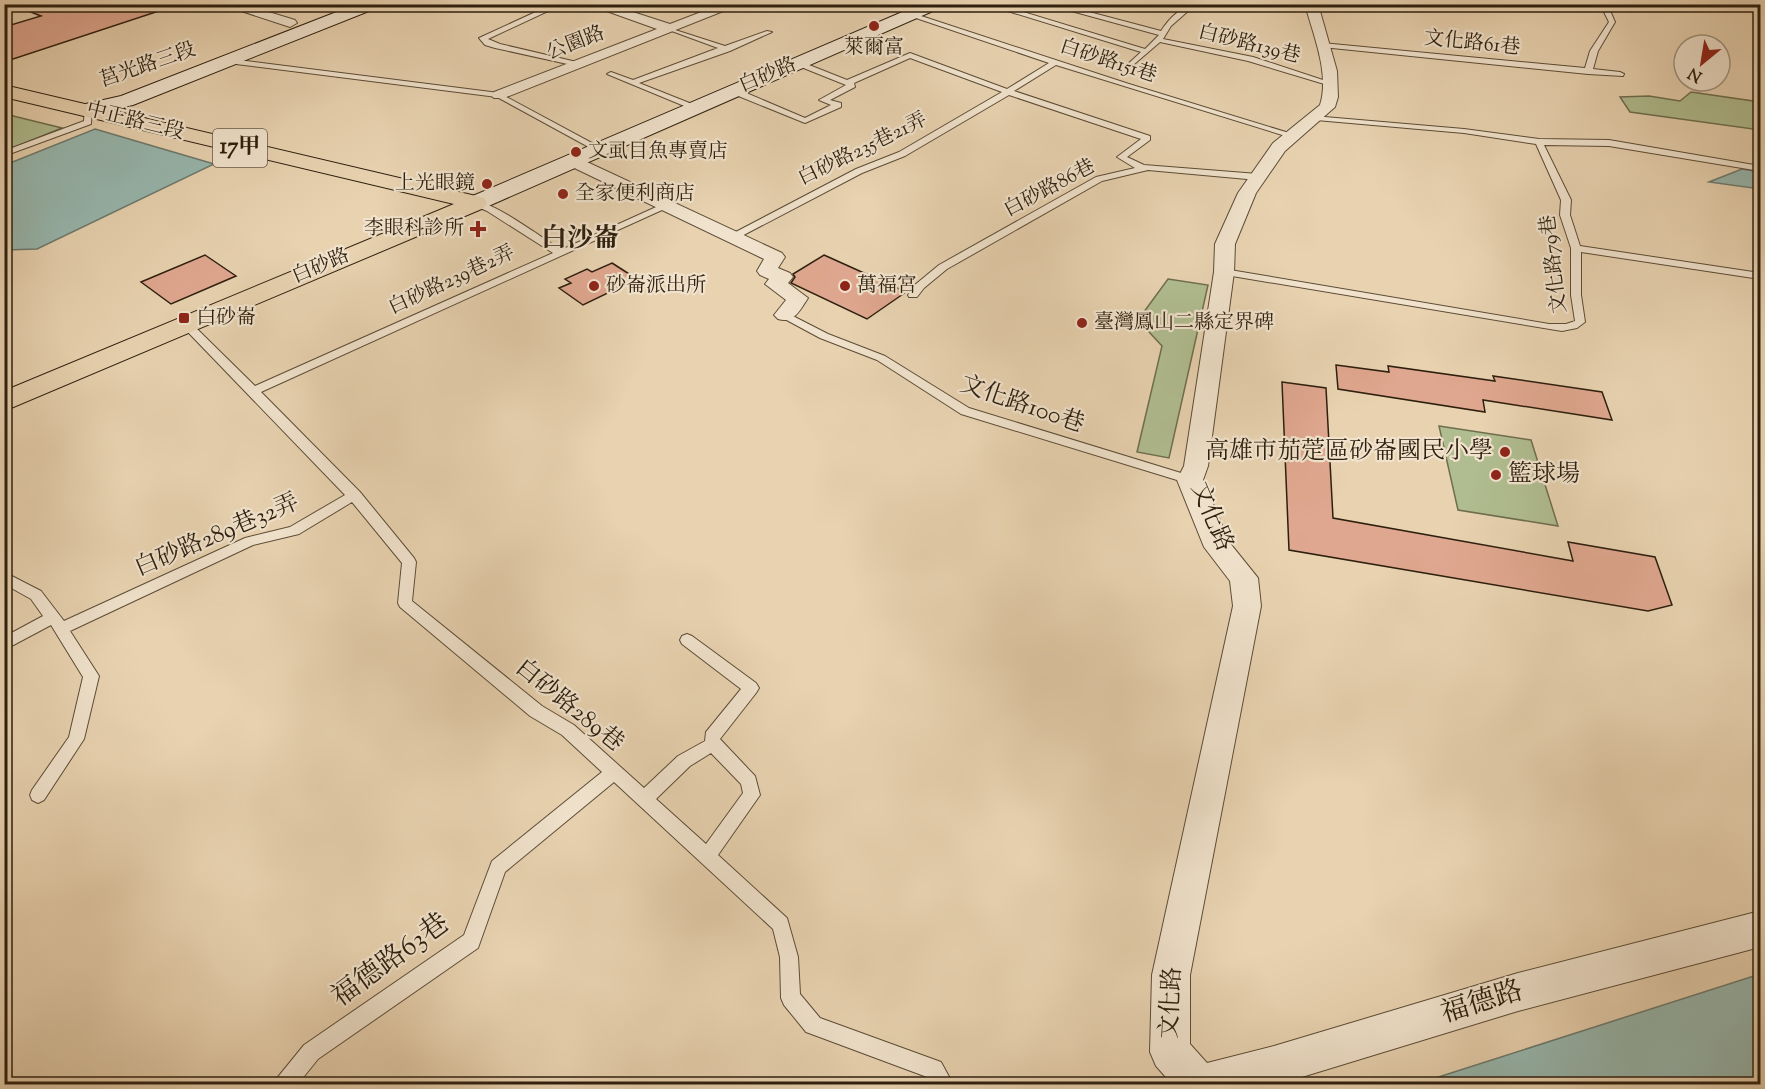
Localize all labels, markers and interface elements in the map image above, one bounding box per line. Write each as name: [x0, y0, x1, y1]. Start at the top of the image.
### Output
street label: 白砂路139巷: [1195, 18, 1303, 72]
marker: 萊爾富: [867, 19, 881, 33]
street label: 公園路: [543, 20, 609, 68]
street label: 文化路61巷: [1422, 25, 1522, 63]
street label: 白砂路151巷: [1056, 33, 1160, 91]
north arrow: [1672, 33, 1732, 93]
place label: 萊爾富: [844, 34, 904, 63]
street label: 莒光路三段: [96, 36, 200, 96]
street label: 白砂路: [735, 51, 801, 101]
text: N: [1684, 61, 1707, 87]
street label: 中正路三段: [83, 96, 187, 148]
street label: 白砂路235巷21弄: [794, 106, 932, 194]
road number: 17甲: [213, 129, 267, 167]
place label: 文虱目魚專賣店: [588, 138, 728, 167]
marker: 文虱目魚專賣店: [569, 145, 583, 159]
street label: 白砂路86巷: [999, 153, 1101, 225]
place label: 上光眼鏡: [395, 170, 475, 199]
marker: 上光眼鏡: [480, 177, 494, 191]
place label: 全家便利商店: [575, 180, 695, 209]
marker: 全家便利商店: [556, 187, 570, 201]
street label: 文化路79巷: [1535, 213, 1575, 315]
place label: 李眼科診所: [364, 215, 464, 244]
marker: 李眼科診所: [469, 220, 487, 238]
district label: 白沙崙: [541, 221, 619, 258]
street label: 白砂路239巷2弄: [384, 239, 520, 323]
street label: 白砂路: [288, 242, 354, 292]
place label: 砂崙派出所: [606, 272, 706, 301]
place label: 萬福宮: [857, 272, 917, 301]
marker: 砂崙派出所: [587, 279, 601, 293]
marker: 萬福宮: [838, 279, 852, 293]
place label: 白砂崙: [196, 304, 256, 333]
place label: 臺灣鳳山二縣定界碑: [1094, 309, 1274, 338]
marker: 白砂崙: [177, 311, 191, 325]
marker: 臺灣鳳山二縣定界碑: [1075, 316, 1089, 330]
street label: 文化路100巷: [955, 368, 1089, 442]
place label: 高雄市茄萣區砂崙國民小學: [1205, 435, 1493, 469]
marker: 高雄市茄萣區砂崙國民小學: [1498, 445, 1512, 459]
place label: 籃球場: [1508, 458, 1580, 492]
marker: 籃球場: [1489, 468, 1503, 482]
street label: 文化路: [1181, 477, 1241, 557]
street label: 白砂路289巷32弄: [129, 486, 305, 586]
street label: 白砂路289巷: [507, 652, 631, 760]
street label: 福德路63巷: [324, 904, 458, 1018]
street label: 文化路: [1153, 966, 1191, 1040]
street label: 福德路: [1436, 972, 1528, 1034]

